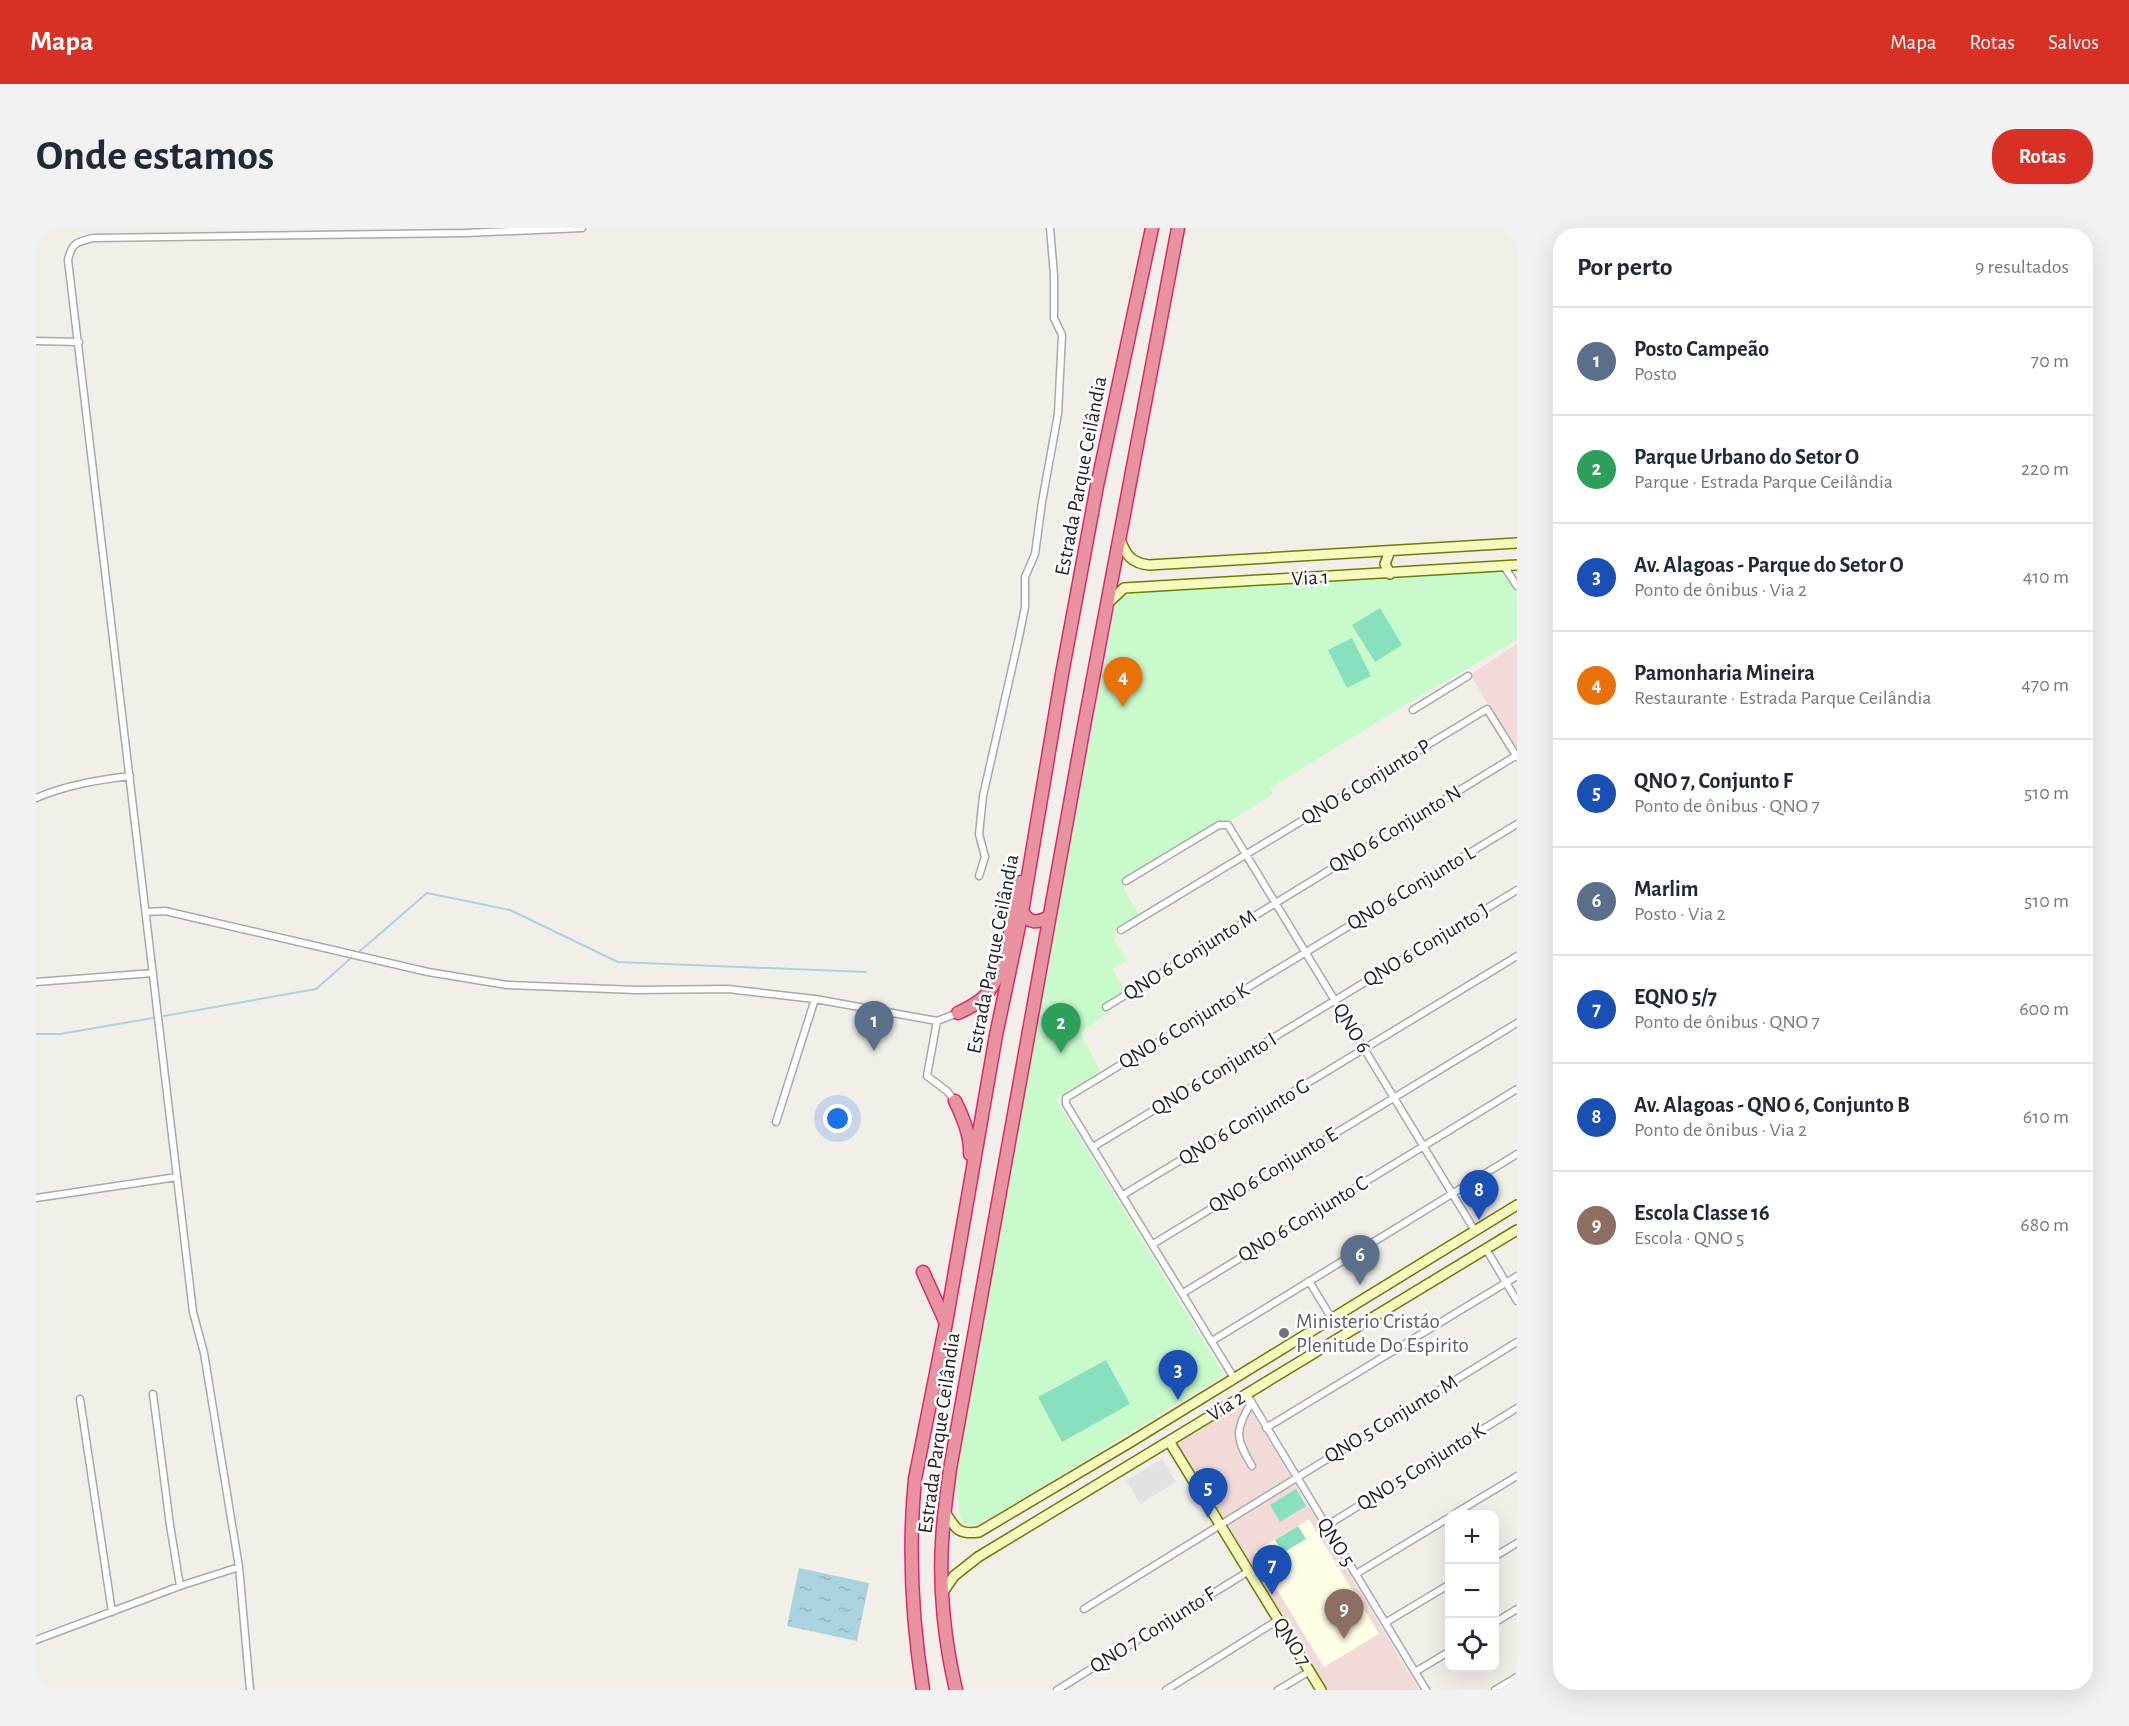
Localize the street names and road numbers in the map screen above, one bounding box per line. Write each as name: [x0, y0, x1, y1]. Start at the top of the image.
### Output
street label: Estrada Parque Ceilândia: [1051, 374, 1111, 577]
street label: Via 1: [1291, 567, 1329, 589]
street label: QNO 6 Conjunto P: [1298, 735, 1434, 829]
street label: QNO 6 Conjunto N: [1325, 781, 1465, 877]
street label: QNO 6 Conjunto L: [1344, 842, 1479, 934]
street label: Estrada Parque Ceilândia: [963, 852, 1023, 1055]
street label: QNO 6 Conjunto J: [1359, 899, 1493, 991]
street label: QNO 6 Conjunto M: [1120, 906, 1260, 1004]
street label: QNO 6 Conjunto K: [1115, 979, 1253, 1073]
street label: QNO 6: [1329, 999, 1375, 1057]
street label: QNO 6 Conjunto I: [1148, 1029, 1280, 1119]
street label: QNO 6 Conjunto G: [1175, 1075, 1313, 1169]
street label: QNO 6 Conjunto E: [1205, 1123, 1341, 1217]
street label: QNO 6 Conjunto C: [1234, 1170, 1372, 1268]
street label: Estrada Parque Ceilândia: [915, 1331, 964, 1535]
street label: QNO 5 Conjunto M: [1321, 1371, 1461, 1467]
street label: Via 2: [1204, 1387, 1248, 1425]
street label: QNO 5 Conjunto K: [1353, 1419, 1489, 1515]
street label: QNO 5: [1313, 1514, 1359, 1570]
street label: QNO 7 Conjunto F: [1086, 1582, 1220, 1677]
street label: QNO 7: [1269, 1614, 1315, 1670]

